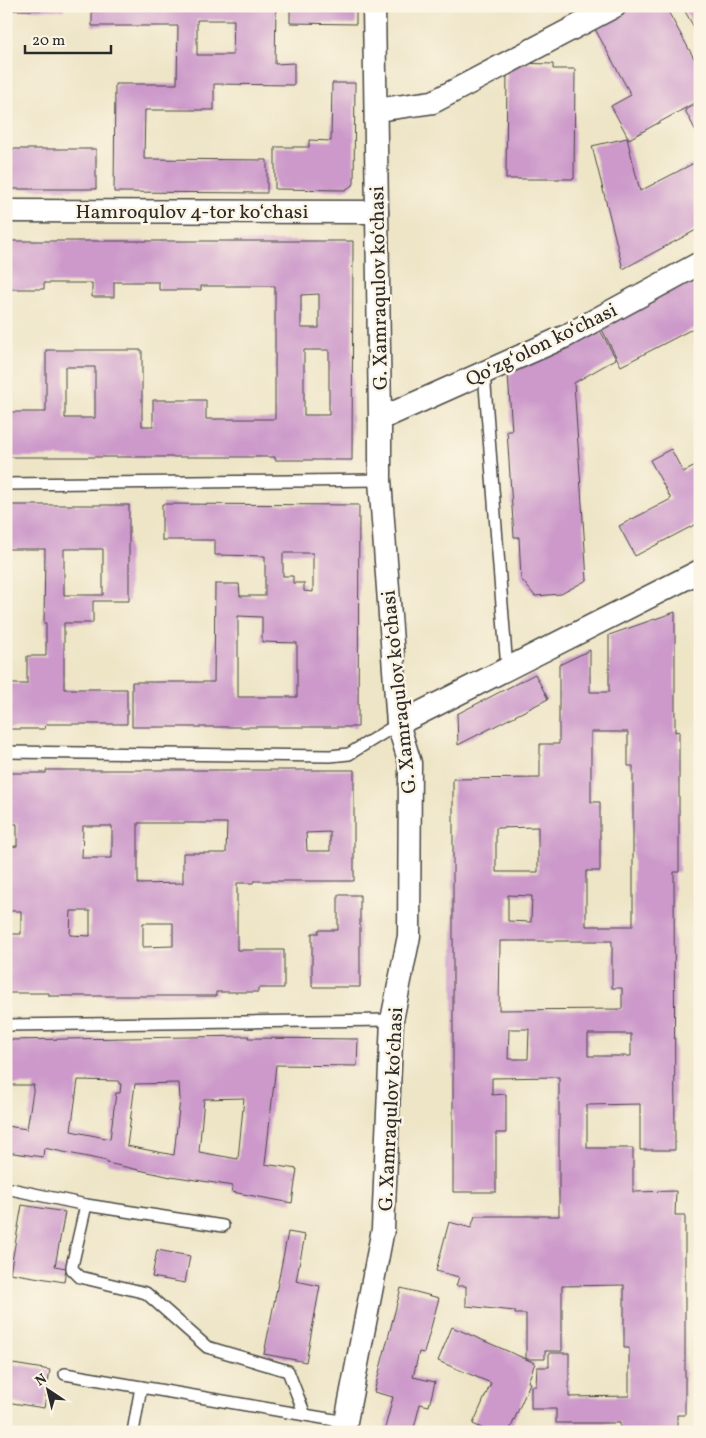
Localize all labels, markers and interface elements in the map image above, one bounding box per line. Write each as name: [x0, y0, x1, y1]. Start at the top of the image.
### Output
scale bar: [25, 22, 111, 54]
text: 20 m: [32, 31, 65, 52]
street label: G. Xamraqulov koʻchasi: [364, 186, 396, 390]
street label: Hamroqulov 4-tor koʻchasi: [76, 199, 308, 227]
street label: Qoʻzgʻolon koʻchasi: [461, 297, 622, 395]
street label: G. Xamraqulov koʻchasi: [375, 589, 425, 795]
street label: G. Xamraqulov koʻchasi: [373, 1006, 411, 1212]
north arrow: [22, 1366, 72, 1416]
text: N: [32, 1370, 51, 1391]

